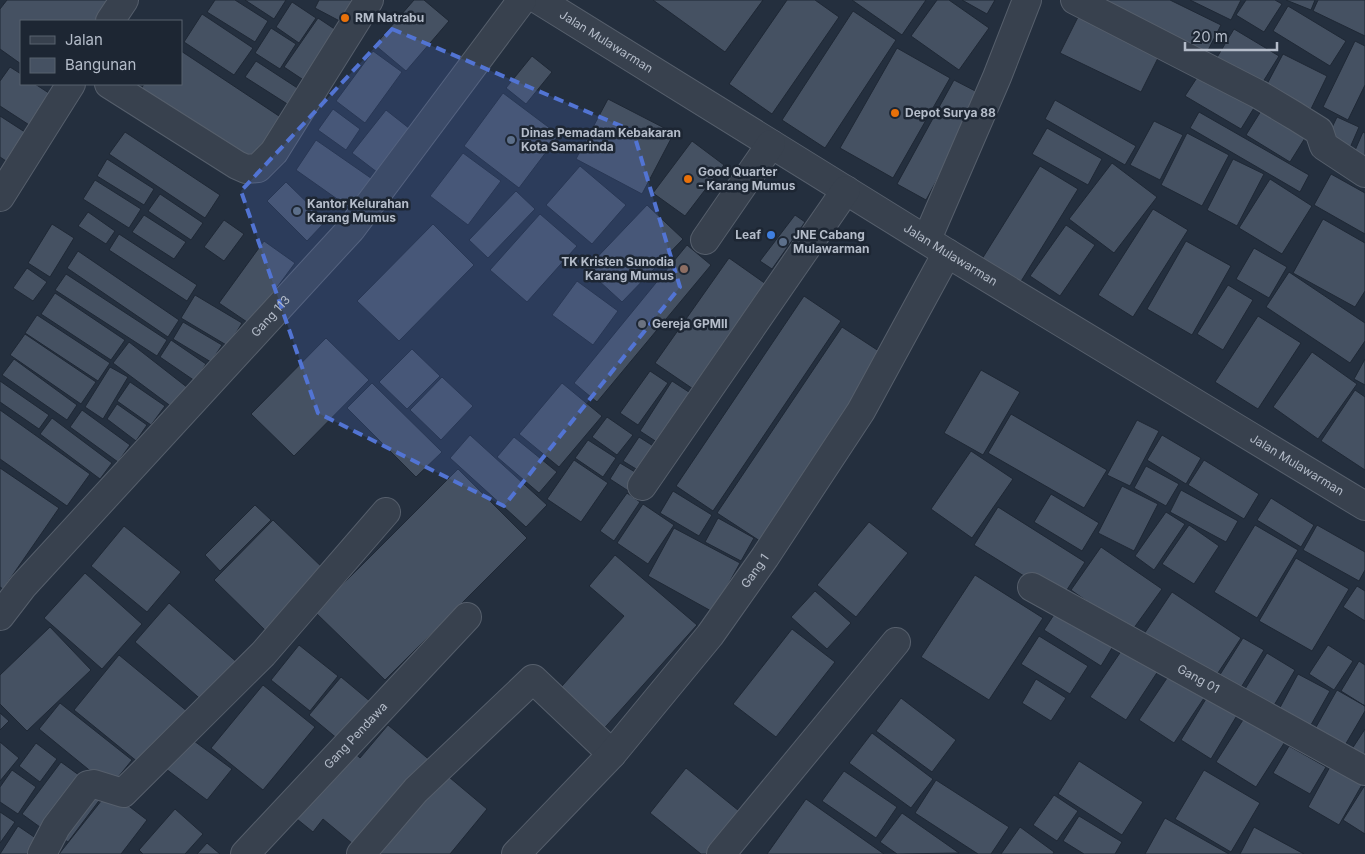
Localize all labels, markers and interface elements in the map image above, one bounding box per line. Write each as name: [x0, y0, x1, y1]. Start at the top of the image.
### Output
street label: Jalan Mulawarman: [557, 7, 656, 76]
place label: RM Natrabu: [355, 10, 424, 25]
marker: RM Natrabu: [339, 12, 351, 24]
legend: [20, 20, 182, 85]
scale bar: [1185, 20, 1278, 52]
text: 20 m: [1192, 27, 1228, 46]
text: Jalan: [65, 30, 103, 49]
text: Bangunan: [65, 55, 136, 74]
place label: Depot Surya 88: [905, 105, 996, 120]
marker: Depot Surya 88: [889, 107, 901, 119]
place label: Dinas Pemadam Kebakaran Kota Samarinda: [521, 125, 681, 154]
marker: Dinas Pemadam Kebakaran Kota Samarinda: [505, 134, 517, 146]
place label: Good Quarter - Karang Mumus: [698, 164, 796, 193]
marker: Good Quarter - Karang Mumus: [682, 173, 694, 185]
place label: Kantor Kelurahan Karang Mumus: [307, 196, 409, 225]
marker: Kantor Kelurahan Karang Mumus: [291, 205, 303, 217]
street label: Jalan Mulawarman: [901, 220, 1000, 289]
place label: Leaf: [735, 227, 761, 242]
place label: JNE Cabang Mulawarman: [793, 227, 869, 256]
marker: Leaf: [765, 229, 777, 241]
marker: JNE Cabang Mulawarman: [777, 236, 789, 248]
place label: TK Kristen Sunodia Karang Mumus: [561, 254, 674, 283]
marker: TK Kristen Sunodia Karang Mumus: [678, 263, 690, 275]
street label: Gang 113: [248, 292, 293, 340]
place label: Gereja GPMII: [652, 316, 728, 331]
marker: Gereja GPMII: [636, 318, 648, 330]
street label: Jalan Mulawarman: [1247, 430, 1347, 498]
street label: Gang 1: [737, 551, 772, 591]
street label: Gang 01: [1175, 661, 1222, 696]
street label: Gang Pendawa: [321, 699, 390, 772]

